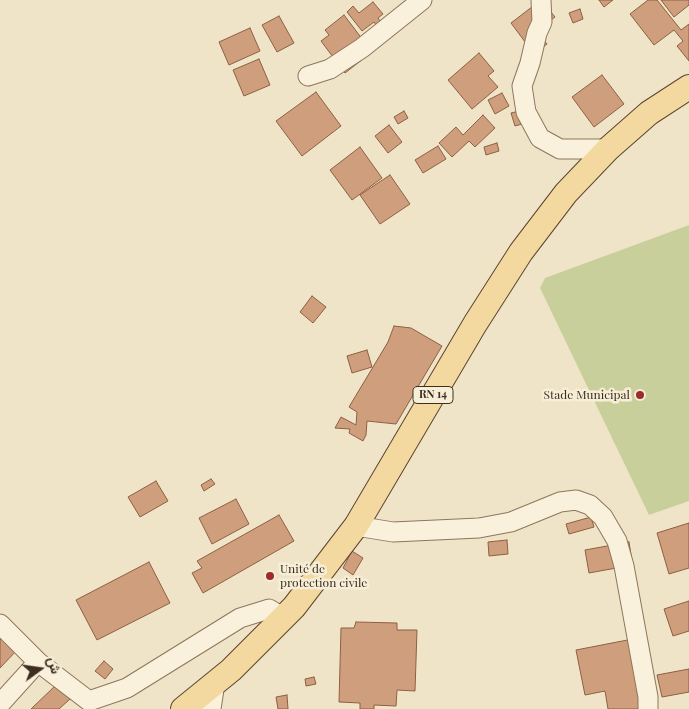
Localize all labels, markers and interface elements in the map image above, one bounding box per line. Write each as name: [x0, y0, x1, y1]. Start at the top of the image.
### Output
road number: RN 14: [413, 386, 453, 404]
place label: Stade Municipal: [544, 388, 630, 402]
marker: Stade Municipal: [634, 389, 646, 401]
place label: Unité de protection civile: [280, 562, 367, 590]
marker: Unité de protection civile: [264, 570, 276, 582]
north arrow: [15, 644, 65, 694]
text: ش: [44, 655, 66, 676]

